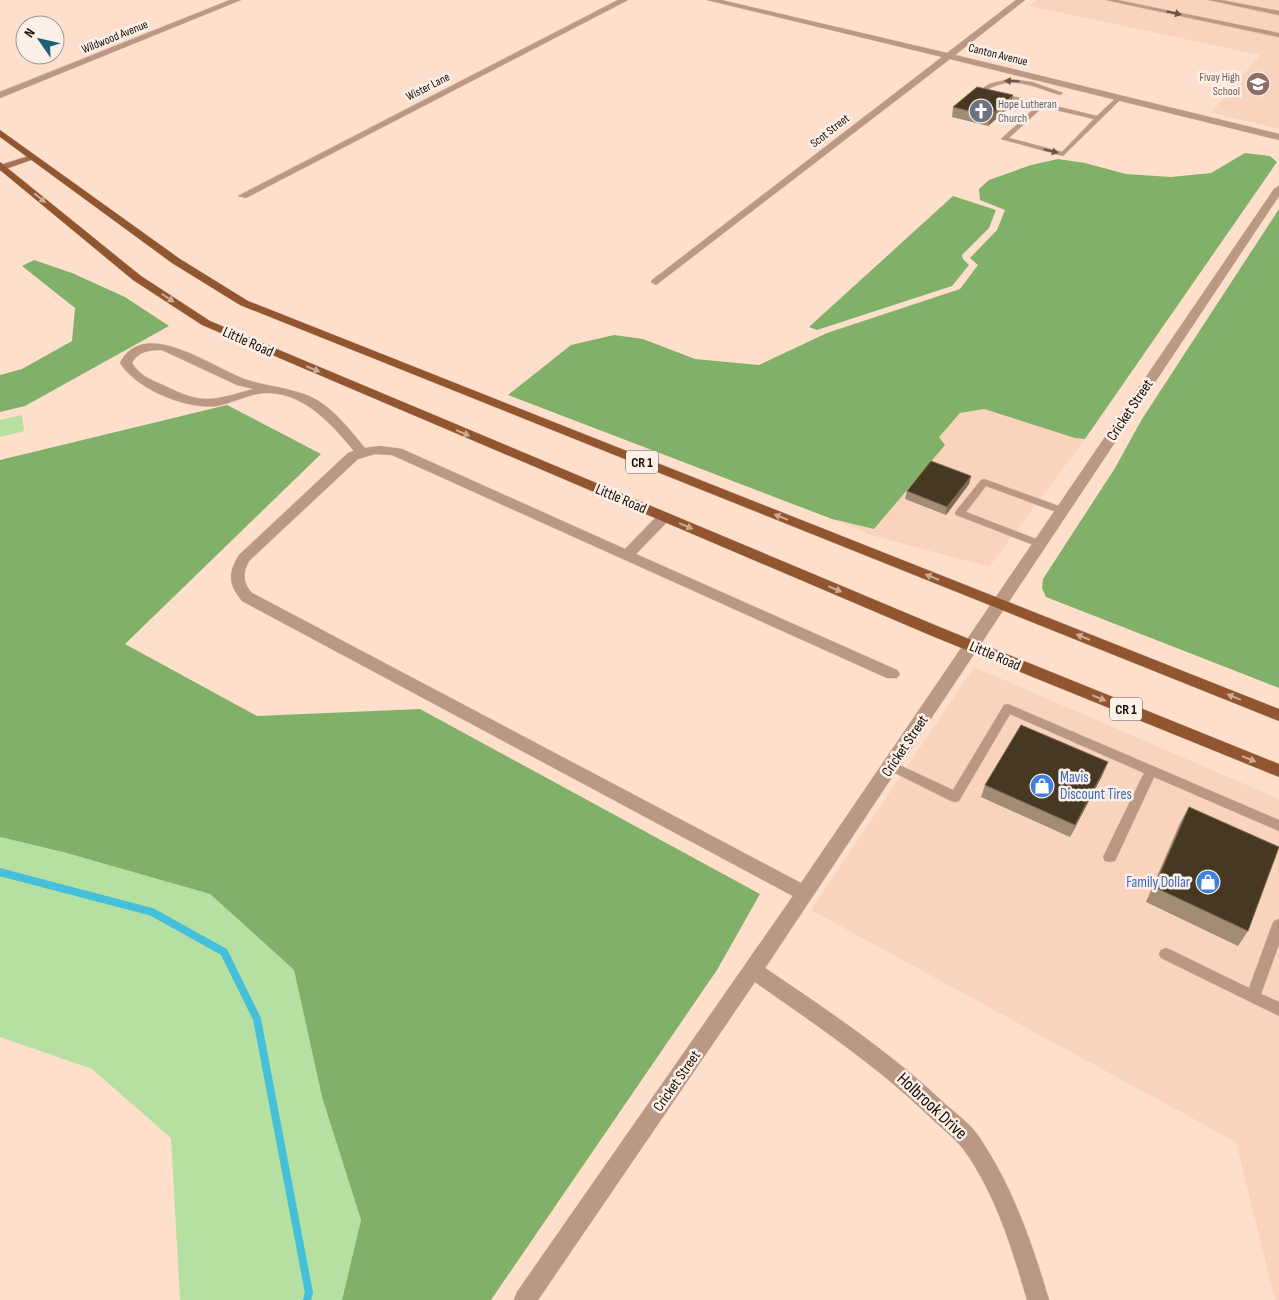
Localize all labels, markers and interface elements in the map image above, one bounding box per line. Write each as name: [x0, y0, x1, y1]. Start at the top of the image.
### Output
one-way arrow: [1166, 10, 1182, 18]
north arrow: [15, 15, 65, 65]
street label: Wildwood Avenue: [80, 17, 151, 57]
text: N: [20, 25, 39, 41]
street label: Canton Avenue: [967, 40, 1029, 70]
street label: Wister Lane: [404, 70, 453, 104]
place label: Fivay High School: [1199, 70, 1240, 99]
school or university icon: Fivay High School: [1245, 71, 1271, 97]
one-way arrow: [1004, 77, 1020, 85]
place label: Hope Lutheran Church: [998, 97, 1057, 126]
church icon: Hope Lutheran Church: [968, 98, 994, 124]
street label: Scot Street: [807, 111, 853, 151]
one-way arrow: [1044, 147, 1059, 155]
one-way arrow: [34, 192, 47, 203]
one-way arrow: [161, 294, 174, 303]
street label: Little Road: [220, 322, 276, 362]
one-way arrow: [306, 366, 320, 374]
street label: Cricket Street: [1102, 375, 1158, 444]
one-way arrow: [456, 429, 470, 437]
road number: CR 1: [626, 451, 658, 474]
street label: Little Road: [593, 480, 649, 518]
one-way arrow: [773, 513, 788, 521]
one-way arrow: [679, 523, 693, 531]
one-way arrow: [924, 573, 939, 581]
one-way arrow: [828, 586, 842, 594]
one-way arrow: [1075, 633, 1090, 641]
street label: Little Road: [967, 637, 1023, 675]
one-way arrow: [1226, 693, 1241, 701]
one-way arrow: [1092, 694, 1107, 702]
road number: CR 1: [1110, 698, 1142, 721]
street label: Cricket Street: [877, 711, 933, 780]
one-way arrow: [1242, 756, 1257, 763]
place label: Mavis Discount Tires: [1060, 768, 1132, 804]
shop icon: Mavis Discount Tires: [1029, 773, 1055, 799]
shop icon: Family Dollar: [1195, 869, 1221, 895]
place label: Family Dollar: [1126, 873, 1191, 892]
street label: Cricket Street: [649, 1046, 705, 1115]
street label: Holbrook Drive: [893, 1068, 971, 1144]

